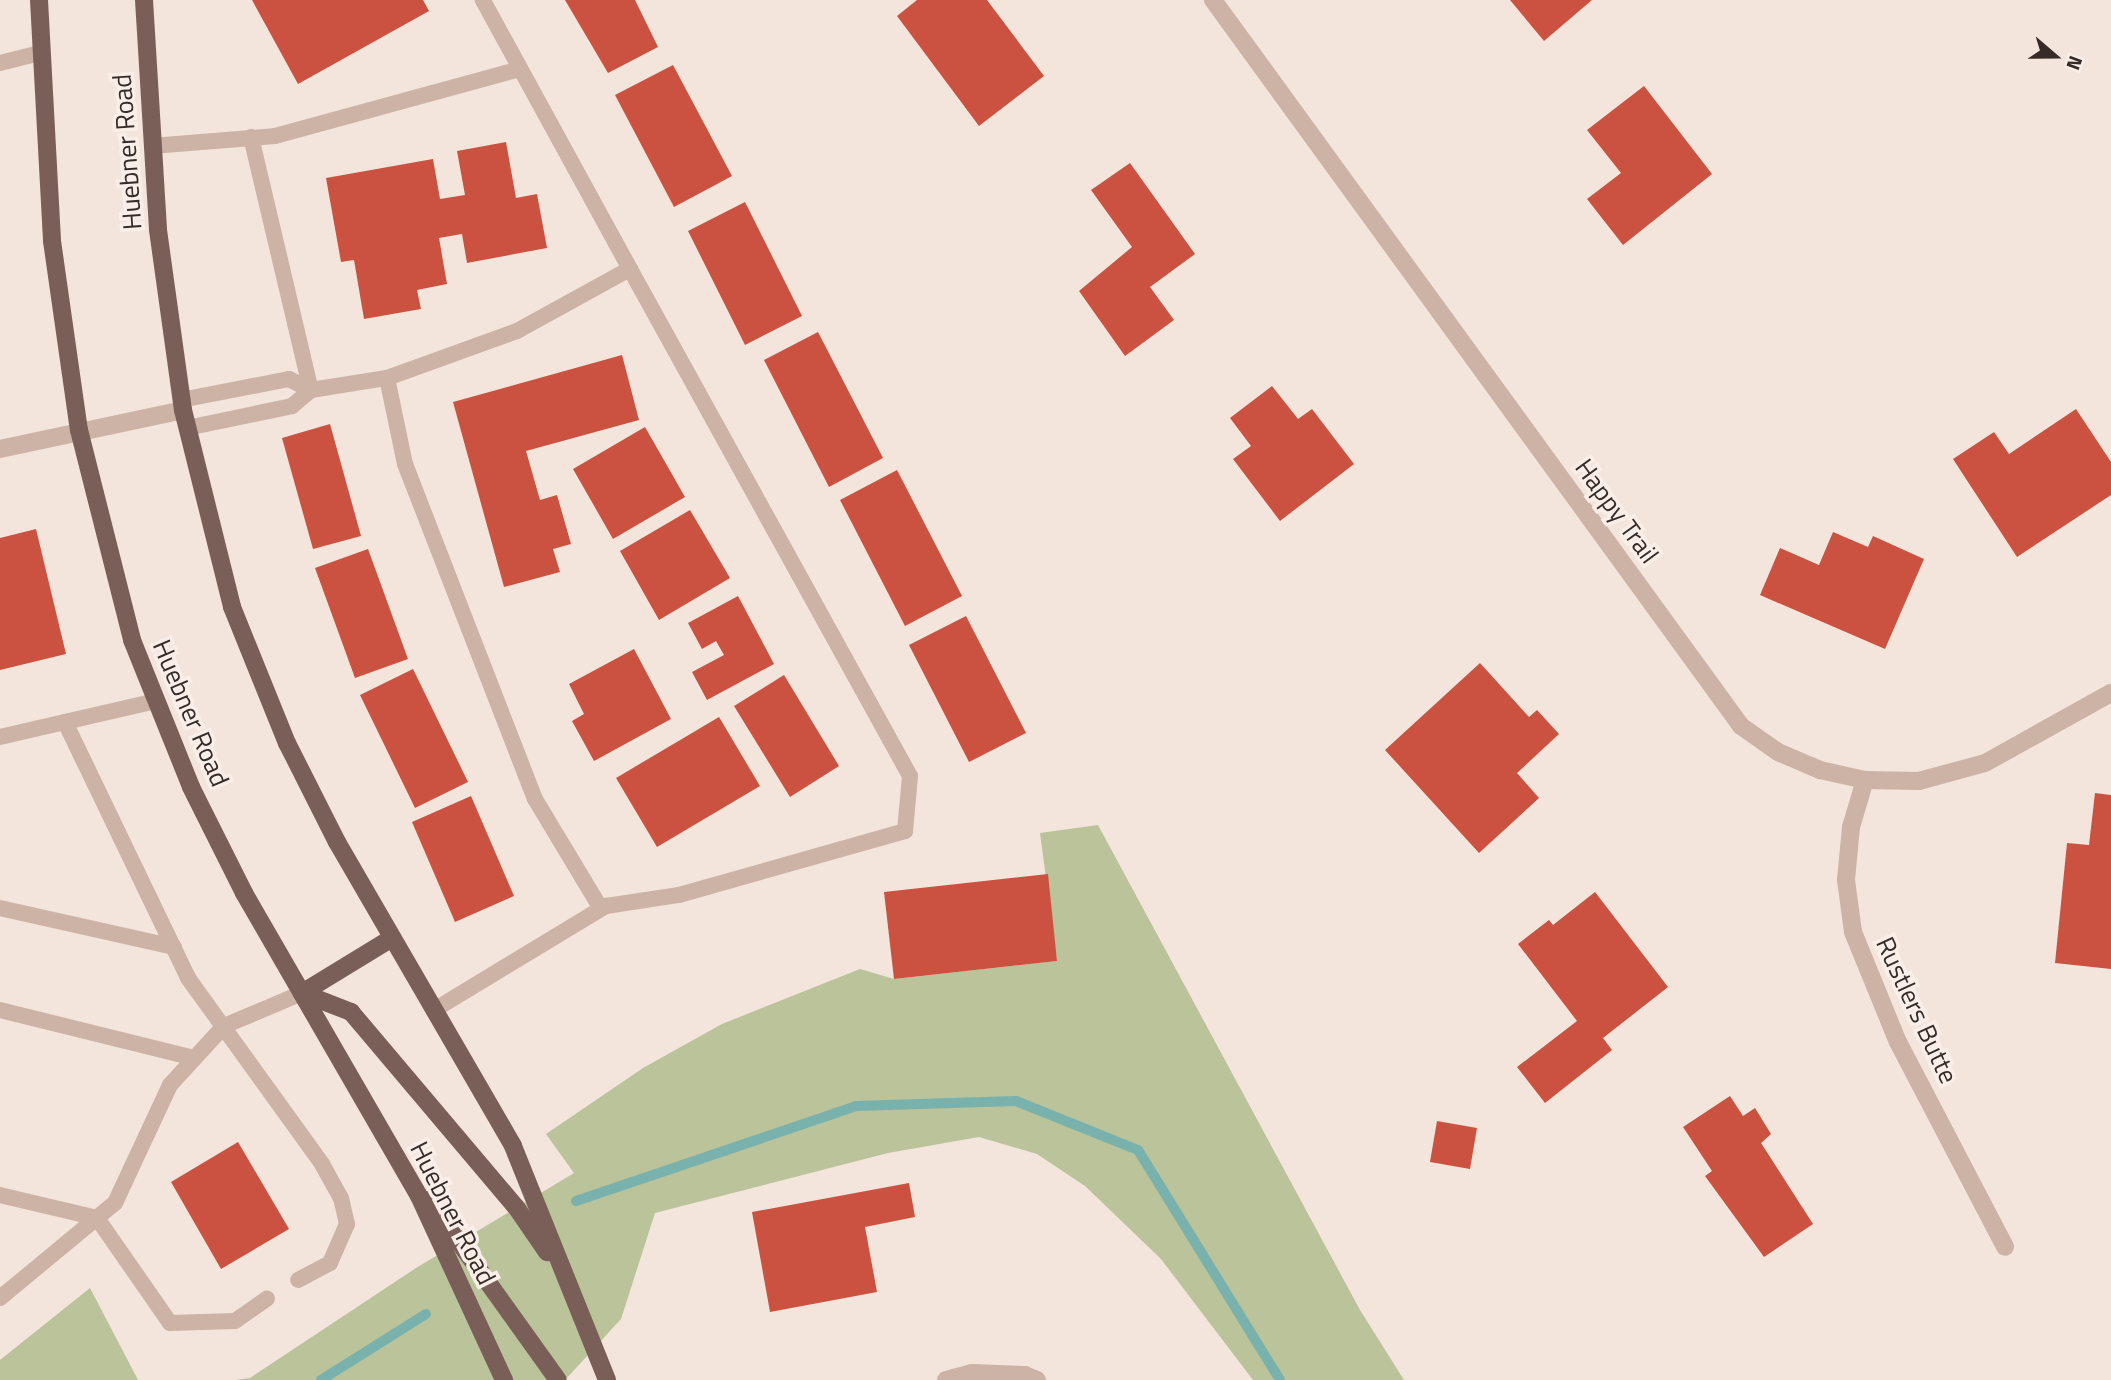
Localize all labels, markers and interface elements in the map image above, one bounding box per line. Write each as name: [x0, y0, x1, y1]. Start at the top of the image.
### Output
north arrow: [2020, 21, 2090, 91]
text: N: [2059, 52, 2091, 74]
street label: Huebner Road: [106, 73, 148, 231]
street label: Happy Trail: [1569, 453, 1665, 569]
street label: Huebner Road: [146, 635, 236, 791]
street label: Rustlers Butte: [1869, 932, 1965, 1088]
street label: Huebner Road: [404, 1136, 502, 1290]

